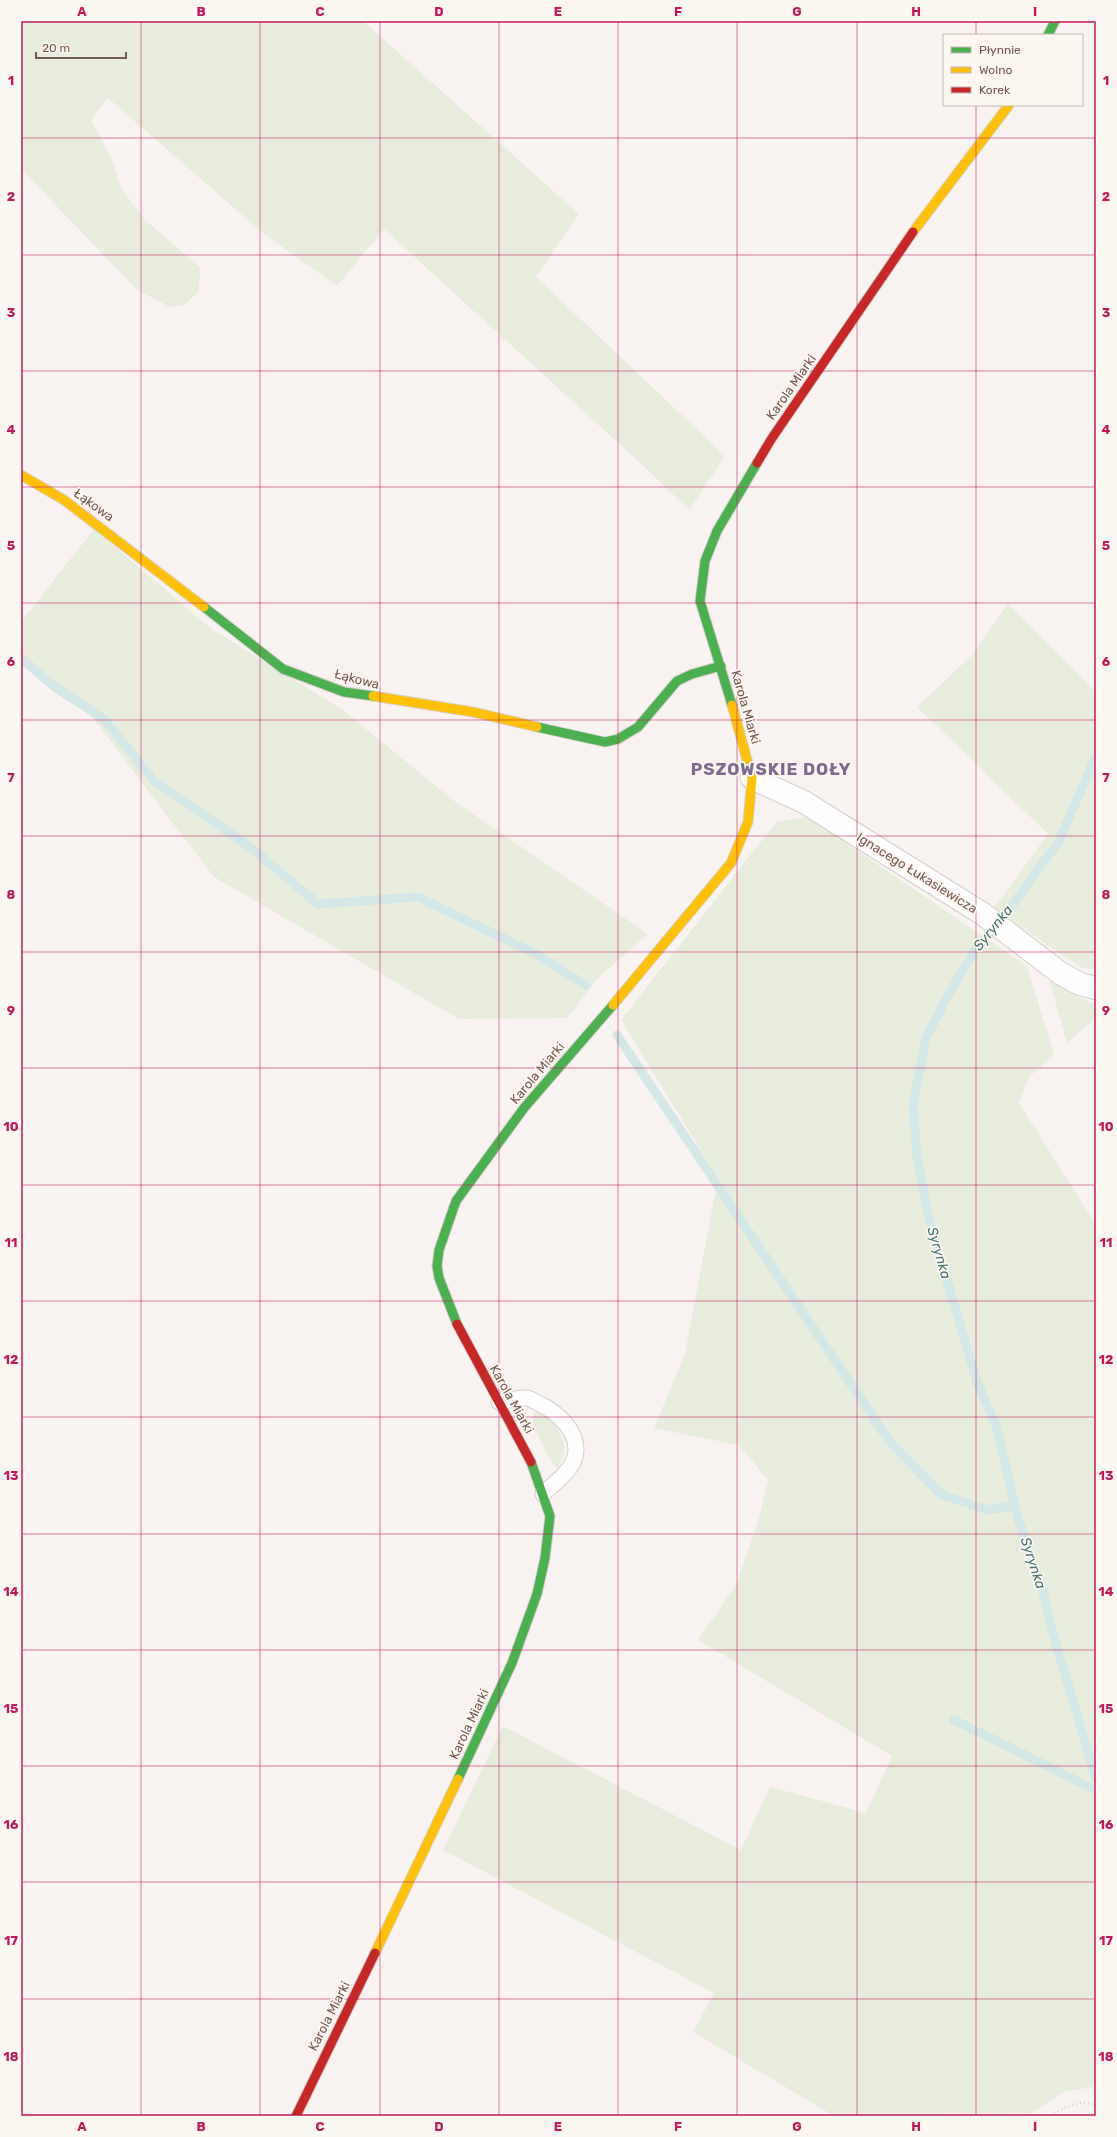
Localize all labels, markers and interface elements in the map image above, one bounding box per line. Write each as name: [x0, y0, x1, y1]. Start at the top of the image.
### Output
text: A: [77, 4, 87, 19]
text: B: [196, 4, 206, 19]
text: C: [315, 4, 325, 19]
text: D: [434, 4, 444, 19]
text: E: [554, 4, 562, 19]
text: F: [674, 4, 682, 19]
text: G: [792, 4, 802, 19]
text: H: [911, 4, 921, 19]
text: I: [1033, 4, 1037, 19]
scale bar: [36, 34, 126, 60]
legend: [943, 34, 1083, 106]
text: 20 m: [42, 41, 70, 55]
text: Płynnie: [979, 43, 1021, 57]
text: Wolno: [979, 63, 1012, 77]
text: 1: [8, 73, 14, 88]
text: 1: [1103, 73, 1109, 88]
text: Korek: [979, 83, 1011, 97]
text: 2: [7, 189, 15, 204]
text: 2: [1102, 189, 1110, 204]
text: 3: [7, 305, 16, 320]
text: 3: [1102, 305, 1111, 320]
street label: Karola Miarki: [763, 352, 819, 422]
text: 4: [7, 422, 16, 437]
text: 4: [1102, 422, 1111, 437]
street label: Łąkowa: [71, 486, 117, 524]
text: 5: [7, 538, 15, 553]
text: 5: [1102, 538, 1110, 553]
text: 6: [7, 654, 16, 669]
text: 6: [1102, 654, 1111, 669]
street label: Łąkowa: [333, 666, 381, 692]
street label: Karola Miarki: [728, 668, 764, 746]
district label: PSZOWSKIE DOŁY: [691, 759, 851, 779]
text: 7: [7, 770, 15, 785]
text: 7: [1102, 770, 1110, 785]
street label: Ignacego Łukasiewicza: [853, 830, 980, 917]
text: 8: [7, 887, 16, 902]
text: 8: [1102, 887, 1111, 902]
water label: Syrynka: [970, 902, 1016, 954]
text: 9: [7, 1003, 15, 1018]
text: 9: [1102, 1003, 1110, 1018]
street label: Karola Miarki: [507, 1039, 567, 1107]
text: 10: [3, 1119, 19, 1134]
text: 10: [1098, 1119, 1114, 1134]
water label: Syrynka: [923, 1225, 955, 1281]
text: 11: [5, 1235, 17, 1250]
text: 11: [1100, 1235, 1112, 1250]
text: 12: [4, 1352, 18, 1367]
text: 12: [1099, 1352, 1113, 1367]
street label: Karola Miarki: [487, 1362, 537, 1436]
text: 13: [3, 1468, 19, 1483]
text: 13: [1098, 1468, 1114, 1483]
water label: Syrynka: [1017, 1535, 1049, 1591]
text: 14: [3, 1584, 19, 1599]
text: 14: [1098, 1584, 1114, 1599]
street label: Karola Miarki: [446, 1686, 492, 1762]
text: 15: [4, 1701, 18, 1716]
text: 15: [1099, 1701, 1113, 1716]
text: 16: [4, 1817, 19, 1832]
text: 16: [1099, 1817, 1114, 1832]
text: 17: [4, 1933, 19, 1948]
text: 17: [1099, 1933, 1114, 1948]
street label: Karola Miarki: [305, 1979, 353, 2053]
text: 18: [3, 2049, 19, 2064]
text: 18: [1098, 2049, 1114, 2064]
text: A: [77, 2119, 87, 2134]
text: B: [196, 2119, 206, 2134]
text: C: [315, 2119, 325, 2134]
text: D: [434, 2119, 444, 2134]
text: E: [554, 2119, 562, 2134]
text: F: [674, 2119, 682, 2134]
text: G: [792, 2119, 802, 2134]
text: H: [911, 2119, 921, 2134]
text: I: [1033, 2119, 1037, 2134]

